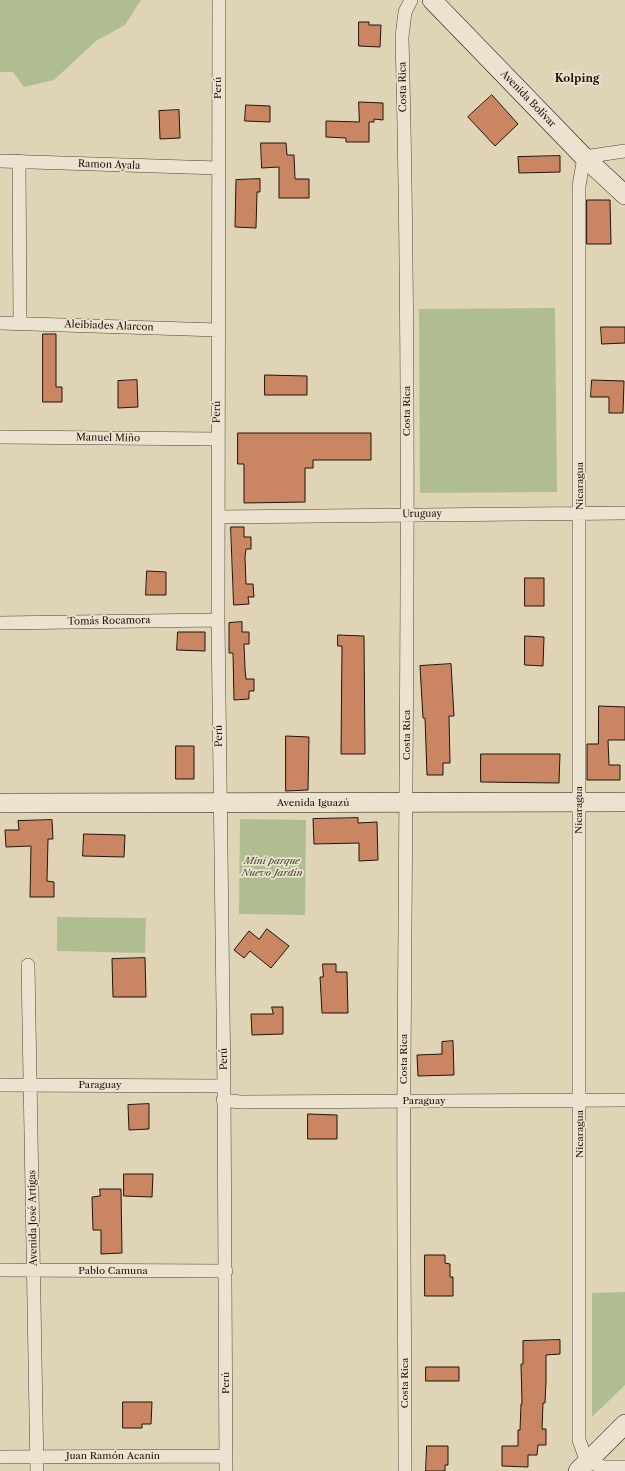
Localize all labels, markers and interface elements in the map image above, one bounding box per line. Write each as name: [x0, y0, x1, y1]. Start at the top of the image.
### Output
street label: Costa Rica: [397, 62, 409, 112]
street label: Avenida Bolívar: [498, 68, 558, 130]
district label: Kolping: [555, 72, 599, 86]
street label: Perú: [212, 77, 224, 99]
street label: Ramon Ayala: [78, 158, 140, 172]
street label: Aleibiades Alarcon: [64, 318, 154, 334]
street label: Costa Rica: [401, 386, 413, 436]
street label: Perú: [211, 401, 223, 423]
street label: Manuel Miño: [76, 431, 140, 445]
street label: Nicaragua: [574, 462, 586, 510]
street label: Uruguay: [402, 508, 442, 520]
street label: Tomás Rocamora: [67, 614, 151, 628]
street label: Costa Rica: [401, 710, 413, 760]
street label: Perú: [213, 725, 225, 747]
street label: Nicaragua: [573, 786, 585, 834]
street label: Avenida Iguazú: [277, 797, 349, 809]
park label: Mini parque Nuevo Jardín: [242, 855, 302, 878]
street label: Costa Rica: [398, 1034, 410, 1084]
street label: Perú: [218, 1048, 230, 1070]
street label: Paraguay: [78, 1079, 122, 1091]
street label: Paraguay: [402, 1095, 446, 1107]
street label: Nicaragua: [574, 1110, 586, 1158]
street label: Avenida José Artigas: [26, 1170, 40, 1266]
street label: Pablo Camuna: [78, 1265, 148, 1277]
street label: Costa Rica: [399, 1358, 411, 1408]
street label: Perú: [220, 1372, 232, 1394]
street label: Juan Ramón Acanin: [66, 1450, 160, 1462]

